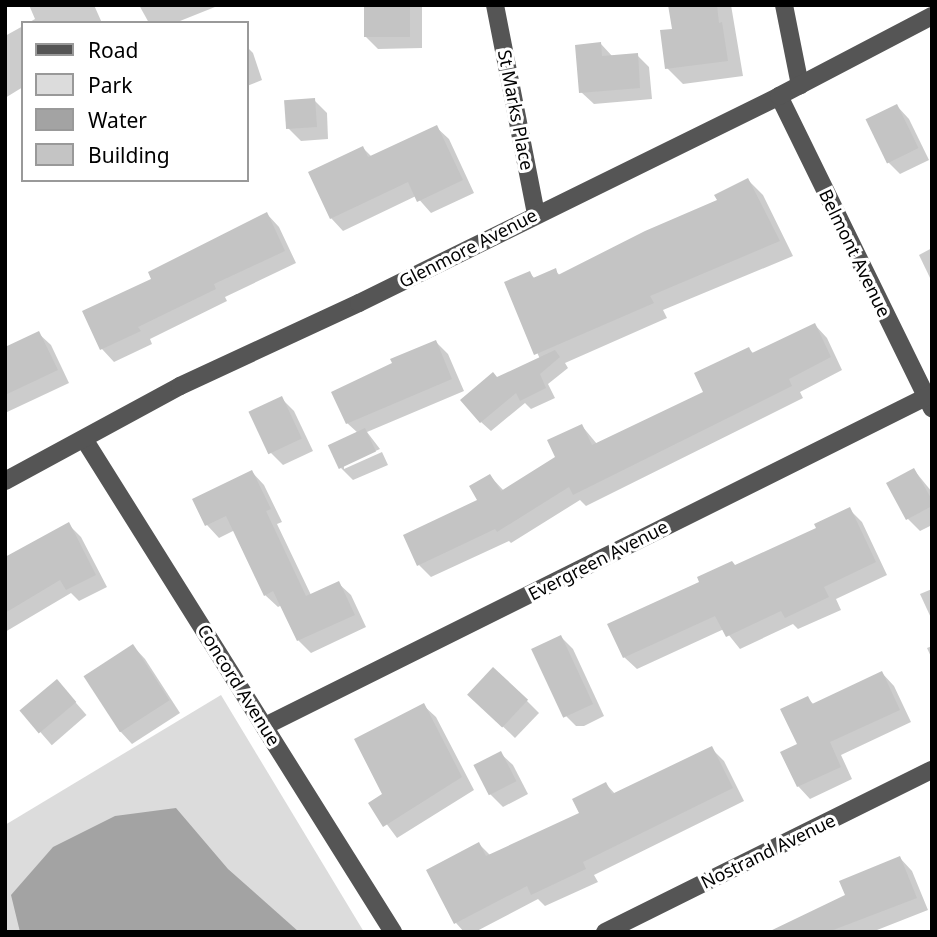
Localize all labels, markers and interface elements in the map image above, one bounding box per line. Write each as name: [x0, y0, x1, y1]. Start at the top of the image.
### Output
legend: [21, 21, 248, 182]
text: Road: [88, 36, 138, 64]
street label: St Marks Place: [494, 48, 538, 172]
text: Park: [88, 71, 132, 99]
text: Water: [88, 106, 147, 134]
text: Building: [88, 141, 170, 169]
street label: Belmont Avenue: [815, 185, 895, 321]
street label: Glenmore Avenue: [395, 204, 541, 292]
street label: Evergreen Avenue: [524, 515, 672, 605]
street label: Concord Avenue: [193, 620, 285, 750]
street label: Nostrand Avenue: [697, 809, 839, 893]

